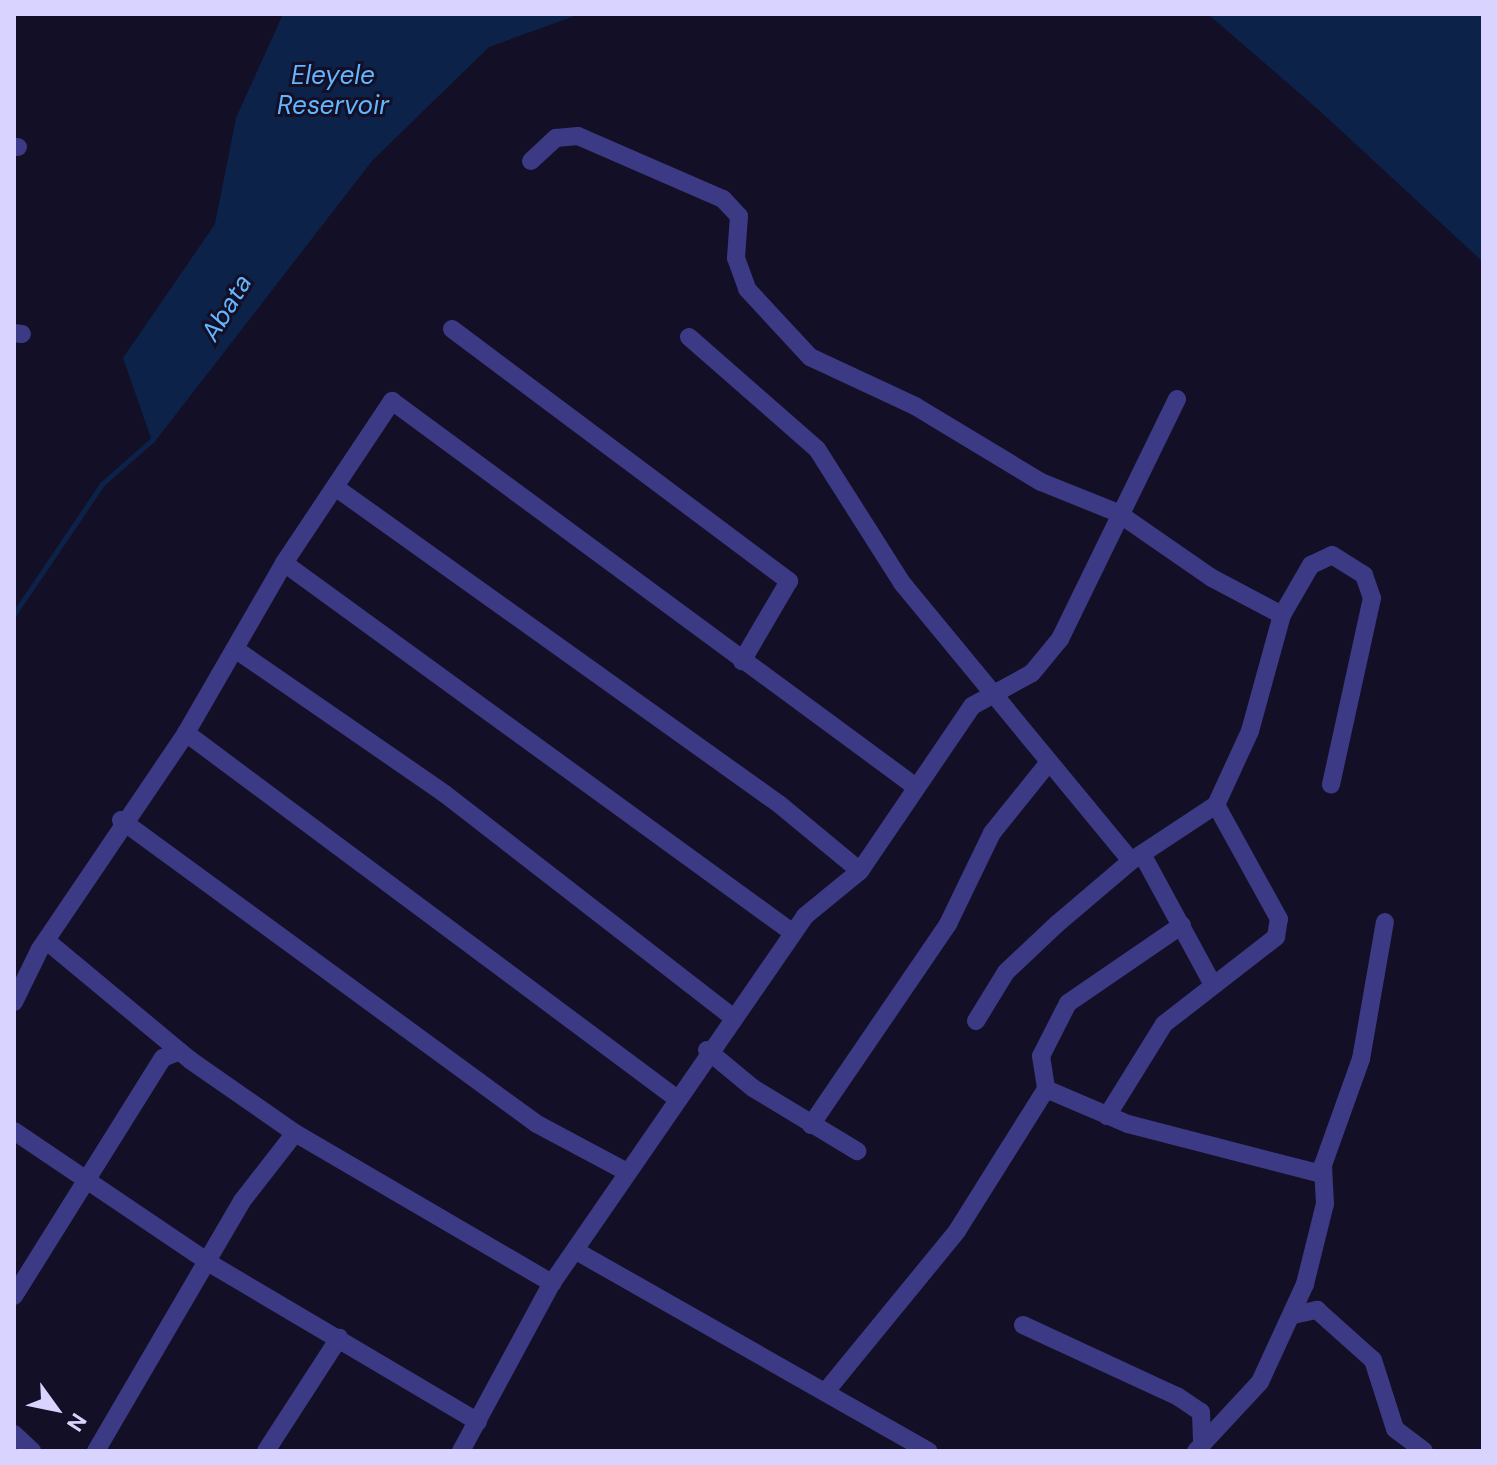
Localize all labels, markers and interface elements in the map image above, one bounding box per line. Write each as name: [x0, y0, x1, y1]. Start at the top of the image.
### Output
water label: Eleyele Reservoir: [277, 60, 389, 122]
water label: Abata: [195, 269, 259, 347]
north arrow: [16, 1369, 96, 1449]
text: N: [60, 1408, 93, 1437]

